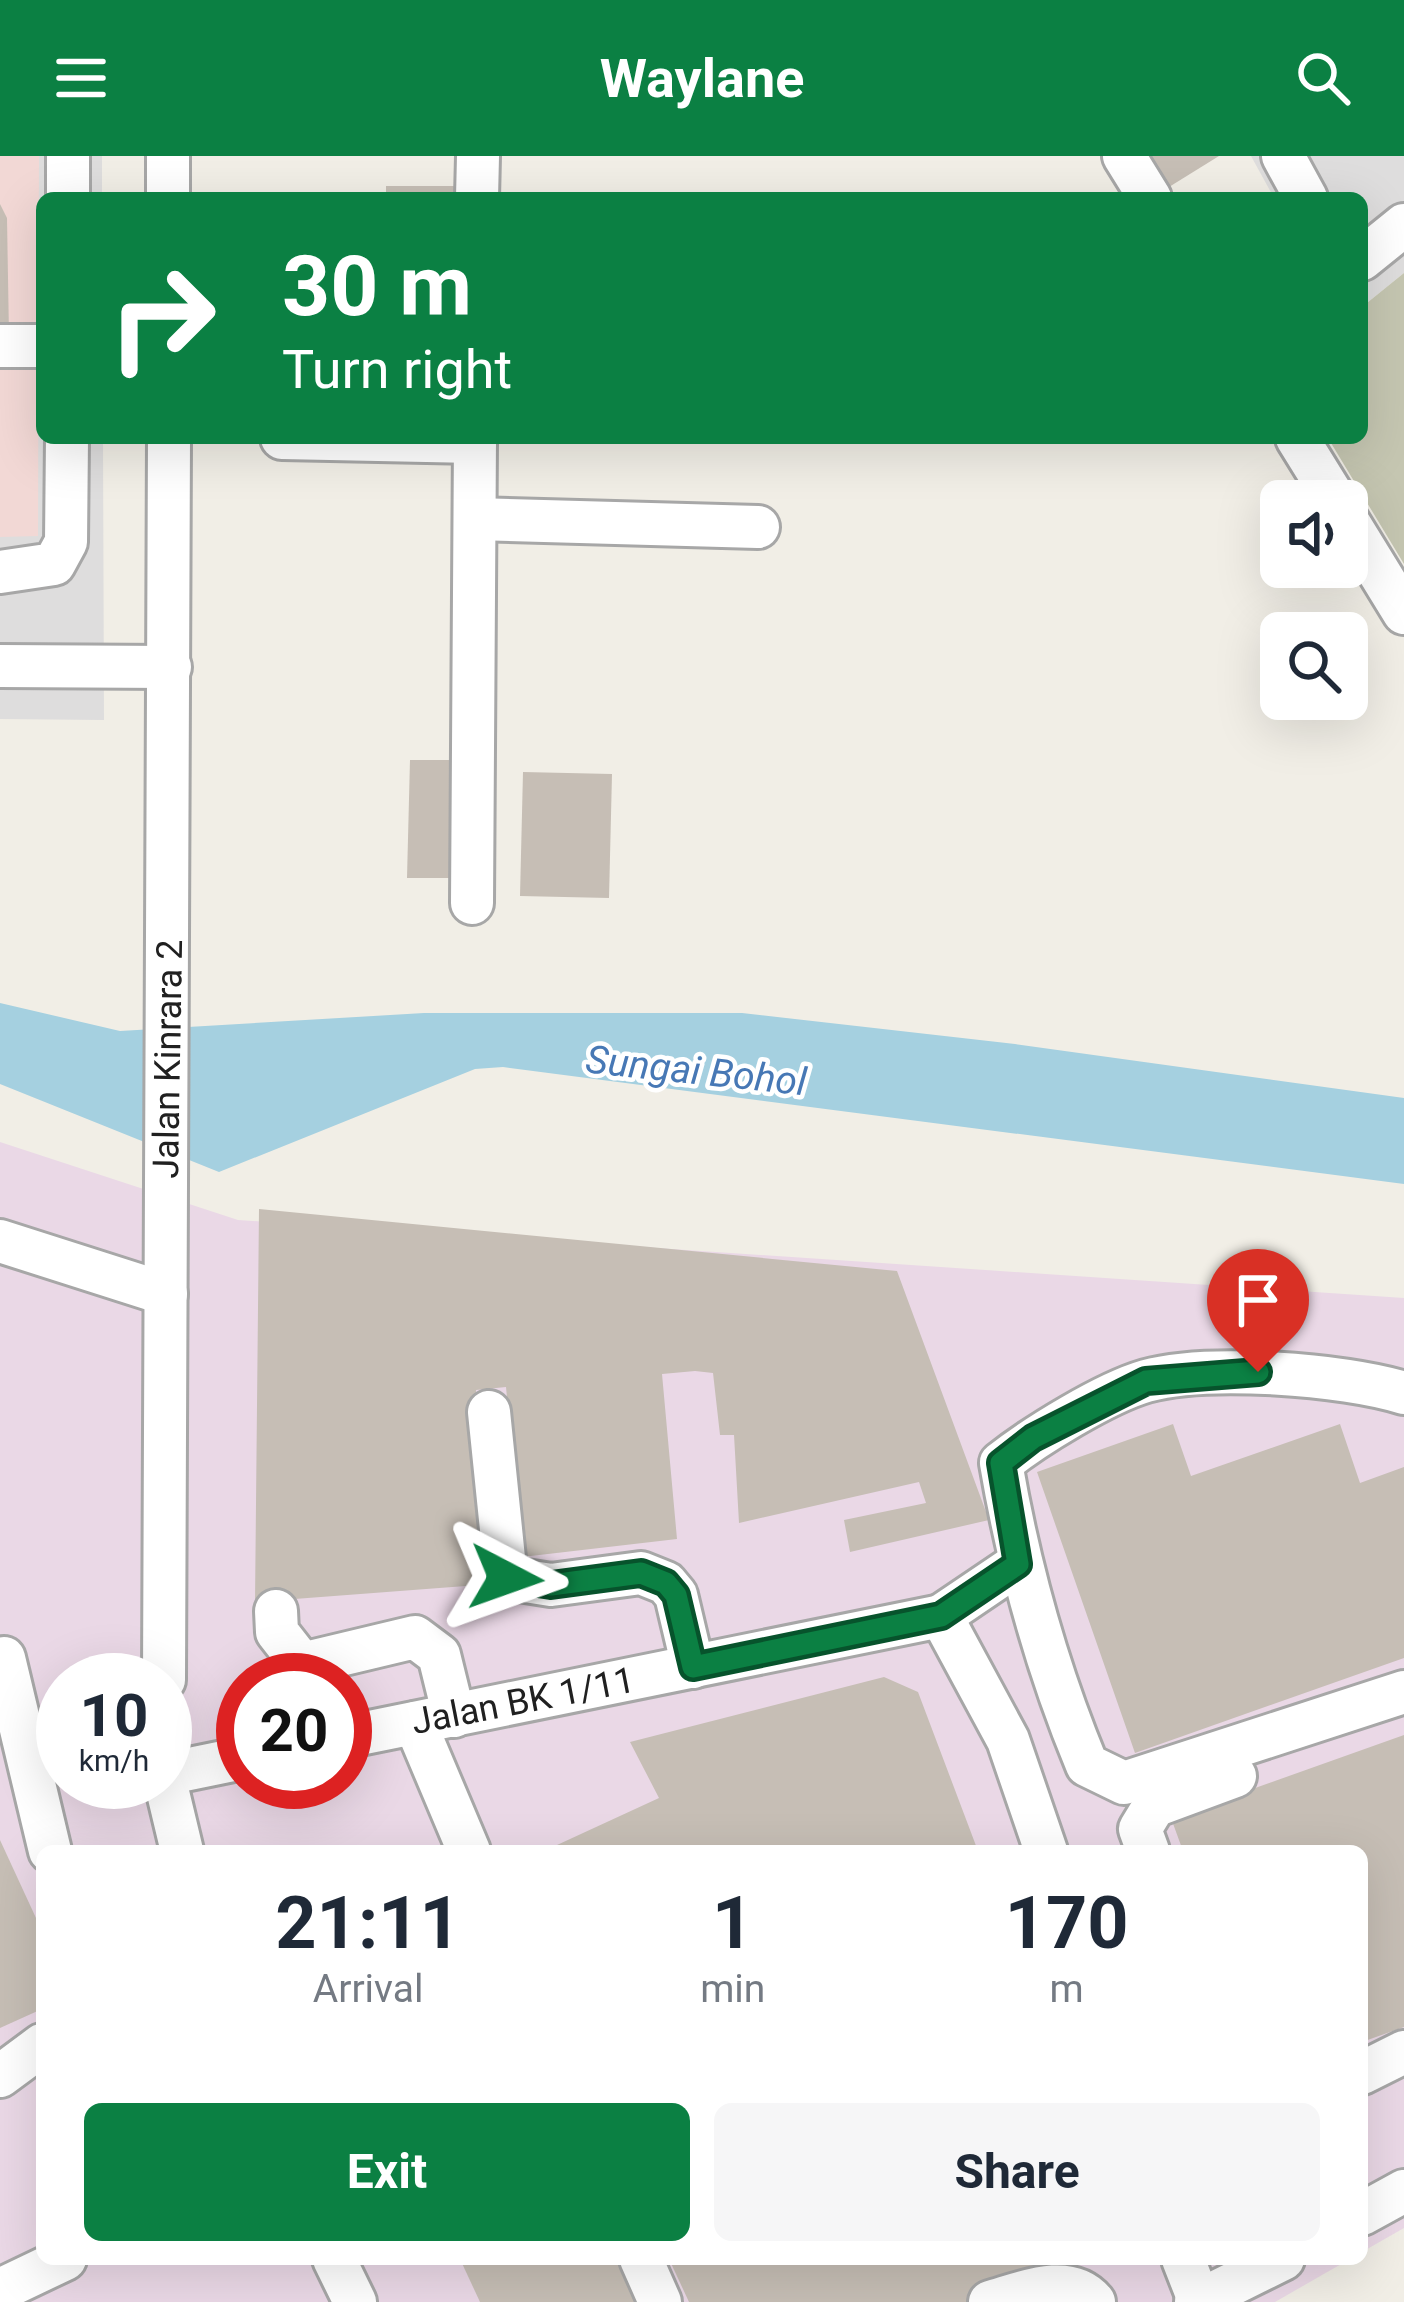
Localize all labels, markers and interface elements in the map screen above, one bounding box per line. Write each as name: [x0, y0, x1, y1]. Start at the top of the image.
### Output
icon: menu: [48, 45, 114, 111]
icon: search: [1290, 45, 1356, 111]
text: Waylane: [600, 47, 804, 110]
text: 30 m: [282, 237, 472, 336]
icon: right: [84, 240, 240, 396]
text: Turn right: [282, 338, 512, 401]
map controls: [1260, 480, 1368, 720]
button: sound: [1260, 480, 1368, 588]
button: search: [1260, 612, 1368, 720]
street label: Jalan Kinrara 2: [145, 939, 191, 1179]
water label: Sungai Bohol: [583, 1037, 809, 1106]
pin: [1207, 1249, 1309, 1372]
icon: arrive: [1225, 1267, 1291, 1333]
position arrow: [443, 1515, 569, 1641]
speed limit sign: 20: [216, 1653, 372, 1809]
street label: Jalan BK 1/11: [408, 1659, 638, 1743]
text: 10: [80, 1680, 148, 1751]
text: km/h: [79, 1743, 149, 1778]
text: 21:11: [275, 1881, 461, 1966]
text: 1: [712, 1881, 753, 1966]
text: 170: [1005, 1881, 1129, 1966]
text: Arrival: [313, 1966, 423, 2012]
text: min: [700, 1966, 765, 2012]
text: m: [1050, 1966, 1084, 2012]
button: Exit: [84, 2103, 690, 2241]
button: Share: [714, 2103, 1320, 2241]

